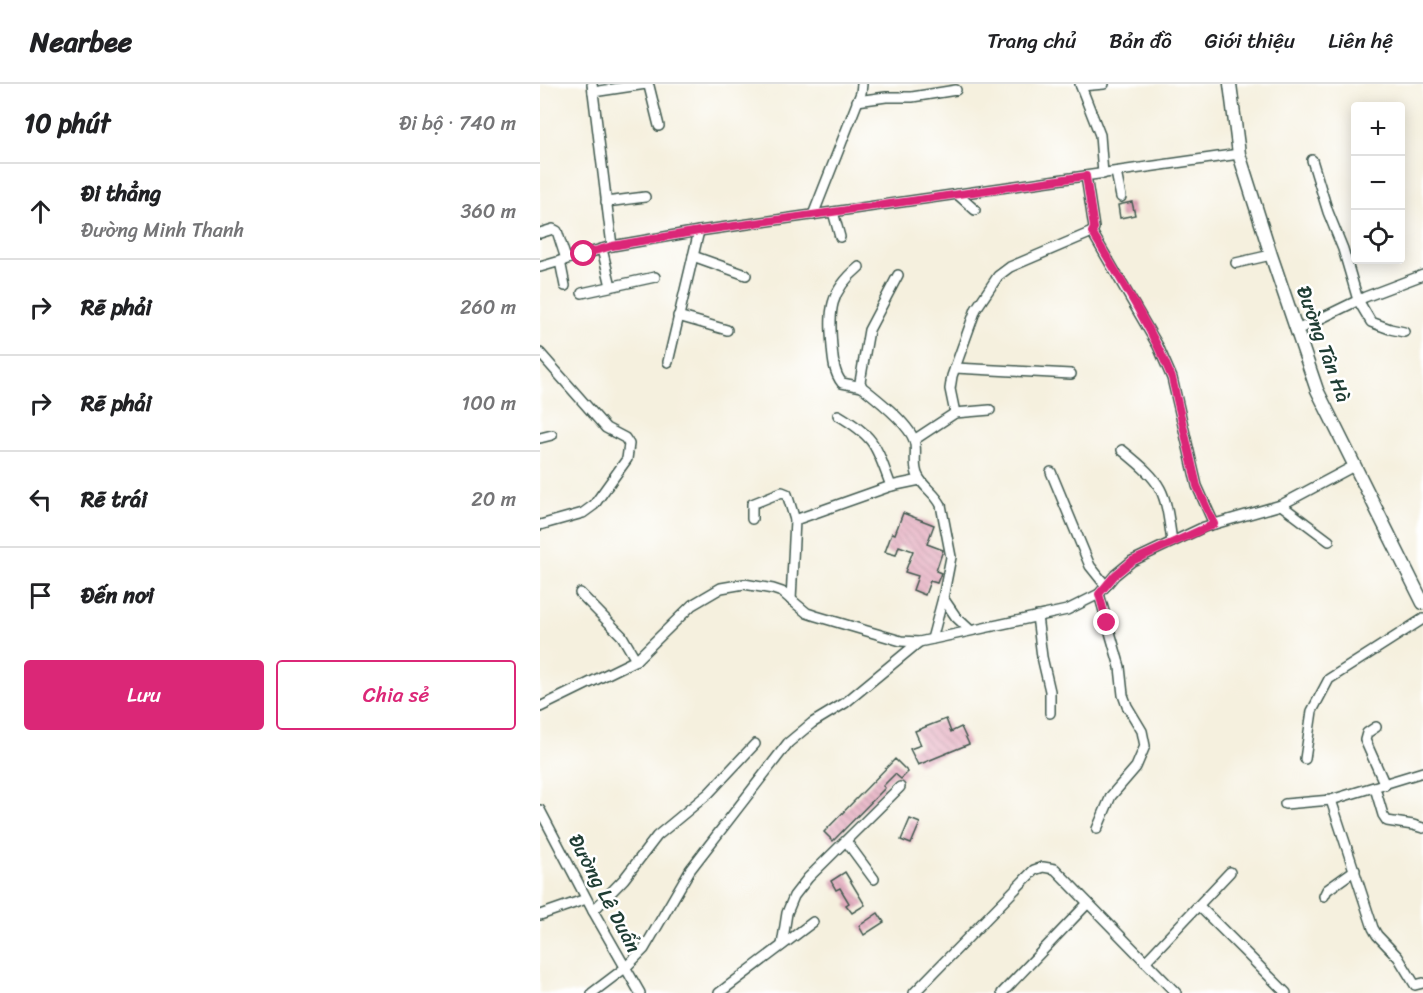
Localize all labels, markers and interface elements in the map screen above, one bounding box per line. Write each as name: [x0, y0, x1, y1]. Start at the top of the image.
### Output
text: Nearbee: [30, 17, 132, 66]
text: Trang chủ: [987, 22, 1076, 60]
text: Bản đồ: [1109, 22, 1172, 60]
text: Giới thiệu: [1205, 22, 1295, 60]
text: Liên hệ: [1328, 22, 1393, 60]
text: 10 phút: [24, 100, 110, 146]
map controls: [1351, 102, 1405, 264]
button: +: [1351, 102, 1405, 156]
text: Đi bộ · 740 m: [399, 106, 516, 141]
button: −: [1351, 156, 1405, 210]
text: Đi thẳng: [81, 174, 161, 213]
text: 360 m: [460, 194, 516, 229]
icon: ahead: [24, 195, 57, 228]
button: locate: [1351, 210, 1405, 264]
text: Đường Minh Thanh: [81, 213, 244, 248]
route start: [570, 240, 596, 266]
street label: Đường Tân Hà: [1286, 281, 1361, 407]
text: Rẽ phải: [81, 288, 152, 327]
text: 260 m: [460, 290, 516, 325]
icon: right: [24, 291, 57, 324]
text: Rẽ phải: [81, 384, 152, 423]
text: 100 m: [462, 386, 516, 421]
icon: right: [24, 387, 57, 420]
text: Rẽ trái: [81, 480, 147, 519]
text: 20 m: [471, 482, 516, 517]
icon: left: [24, 483, 57, 516]
text: Đến nơi: [81, 576, 154, 615]
icon: arrive: [24, 579, 57, 612]
route end: [1093, 609, 1119, 635]
button: Lưu: [24, 660, 264, 730]
button: Chia sẻ: [276, 660, 516, 730]
street label: Đường Lê Duẩn: [558, 827, 651, 959]

